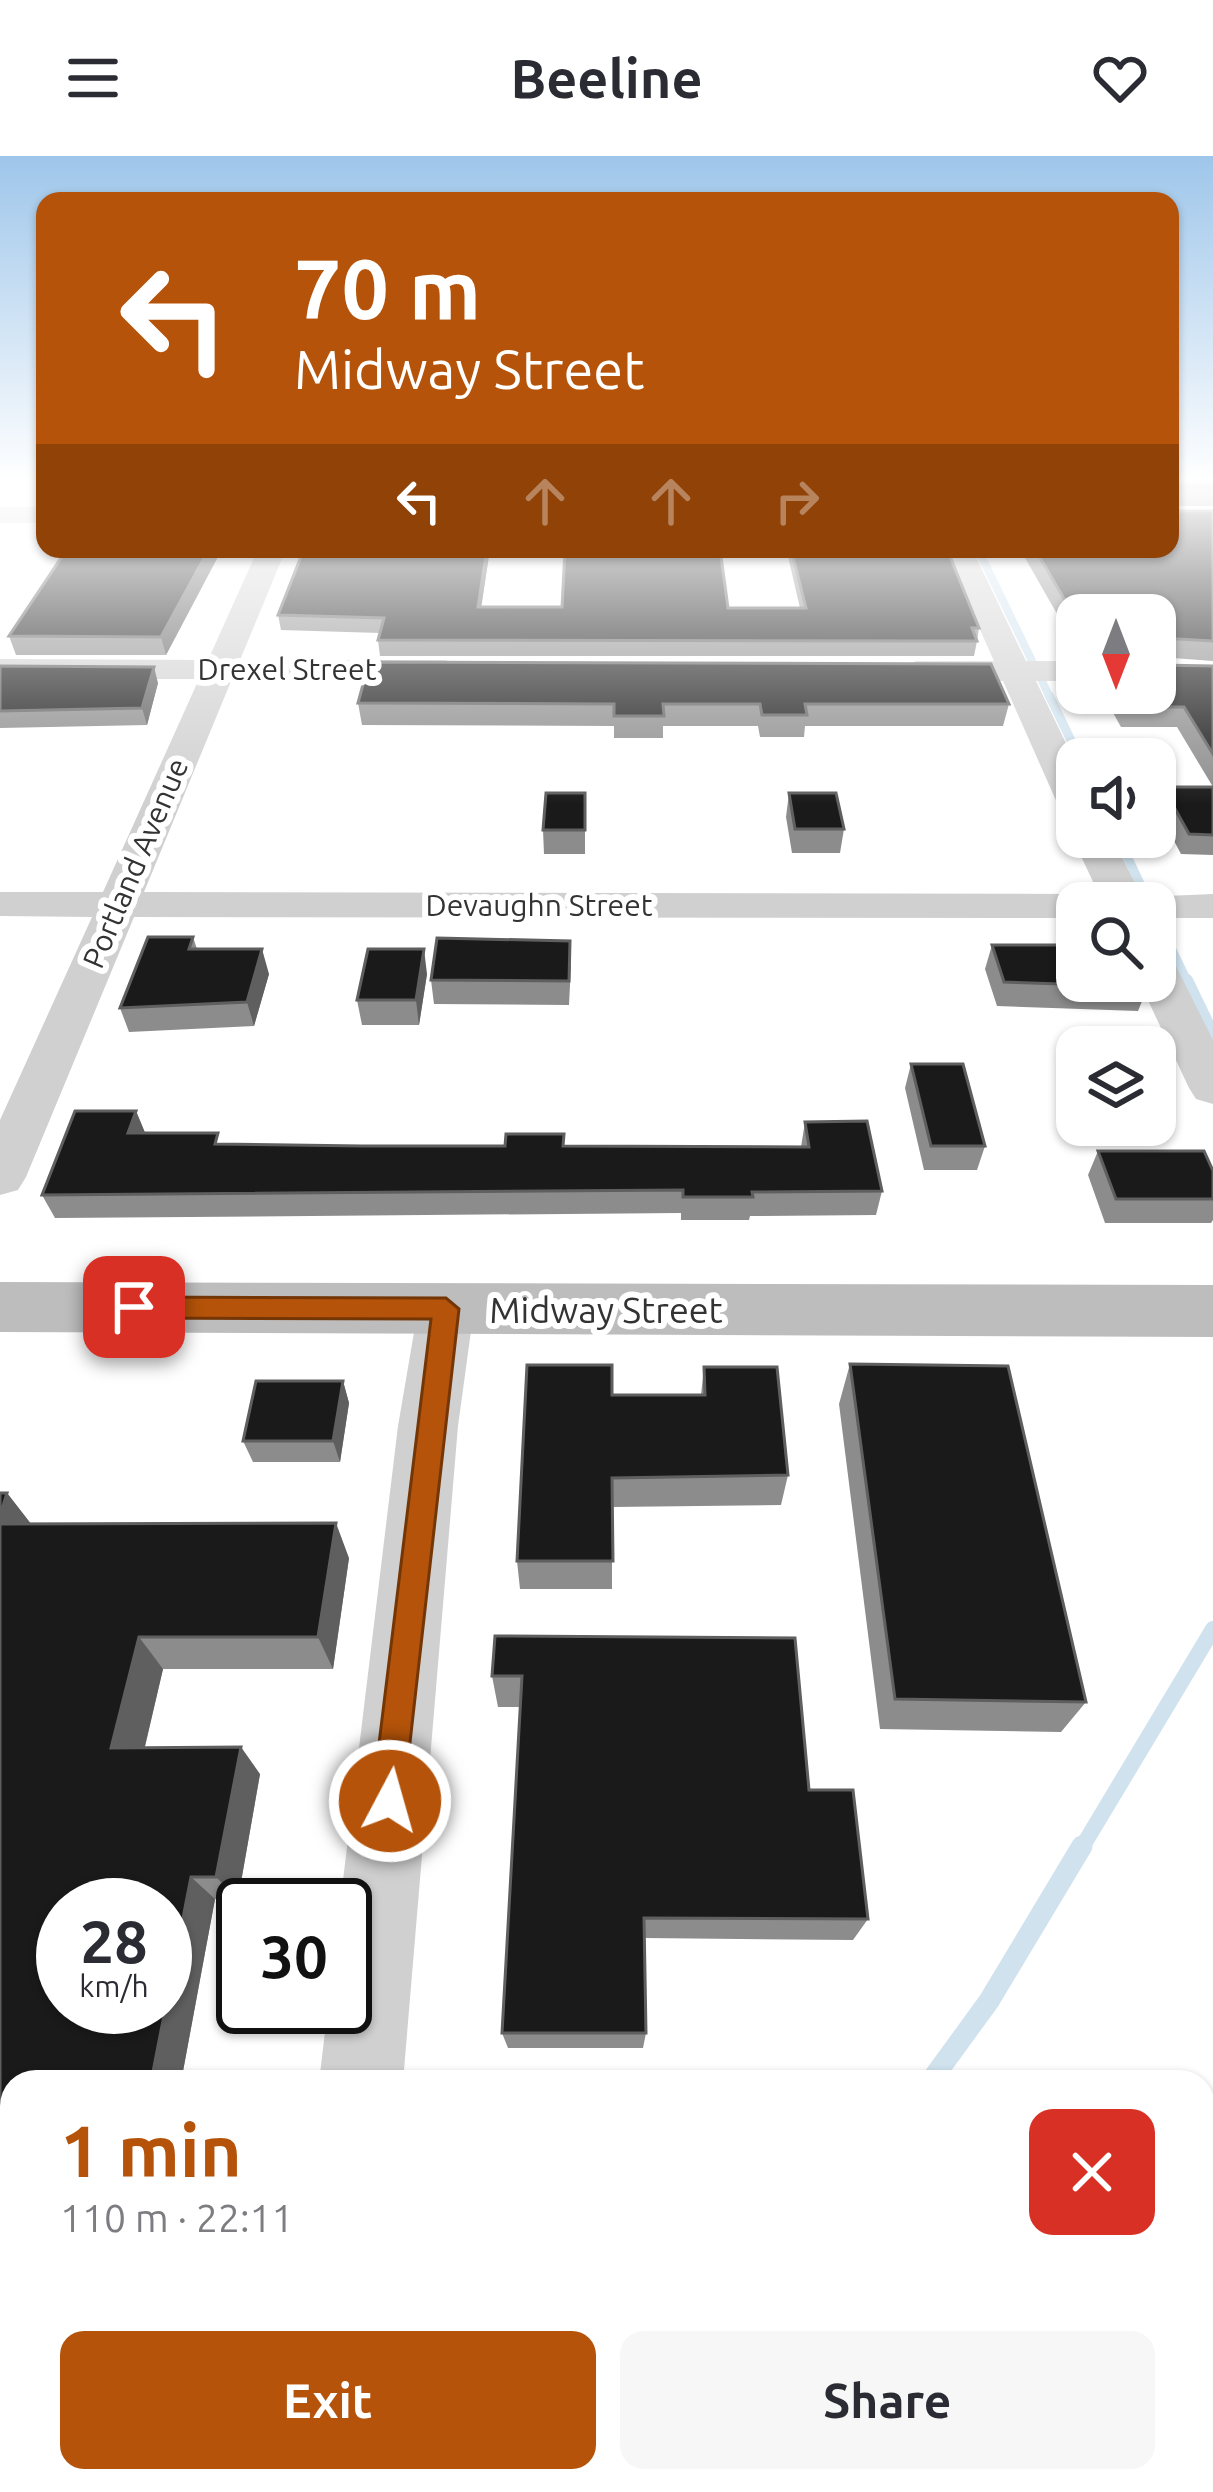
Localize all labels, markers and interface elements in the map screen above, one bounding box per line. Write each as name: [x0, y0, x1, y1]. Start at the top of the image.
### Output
icon: menu: [60, 45, 126, 111]
icon: heart: [1087, 45, 1153, 111]
text: Beeline: [510, 48, 703, 108]
icon: left: [96, 240, 252, 396]
text: 70 m: [294, 241, 481, 335]
text: Midway Street: [294, 339, 644, 399]
icon: left: [386, 468, 452, 534]
icon: ahead: [512, 468, 578, 534]
icon: ahead: [638, 468, 704, 534]
icon: right: [764, 468, 830, 534]
north arrow: [1056, 594, 1176, 714]
map controls: [1056, 594, 1176, 1146]
street label: Drexel Street: [198, 652, 377, 686]
button: sound: [1056, 738, 1176, 858]
street label: Portland Avenue: [76, 753, 194, 973]
button: search: [1056, 882, 1176, 1002]
street label: Devaughn Street: [425, 888, 653, 922]
button: layers: [1056, 1026, 1176, 1146]
pin: [83, 1256, 185, 1358]
icon: arrive: [101, 1274, 167, 1340]
street label: Midway Street: [489, 1289, 723, 1330]
position arrow: [327, 1738, 453, 1864]
speed limit sign: 30: [216, 1878, 372, 2034]
text: 28: [80, 1907, 148, 1974]
text: km/h: [79, 1969, 149, 2003]
button: close: [1029, 2109, 1155, 2235]
text: 1 min: [60, 2110, 242, 2191]
text: 110 m · 22:11: [60, 2196, 294, 2239]
button: Exit: [60, 2331, 596, 2469]
button: Share: [620, 2331, 1155, 2469]

